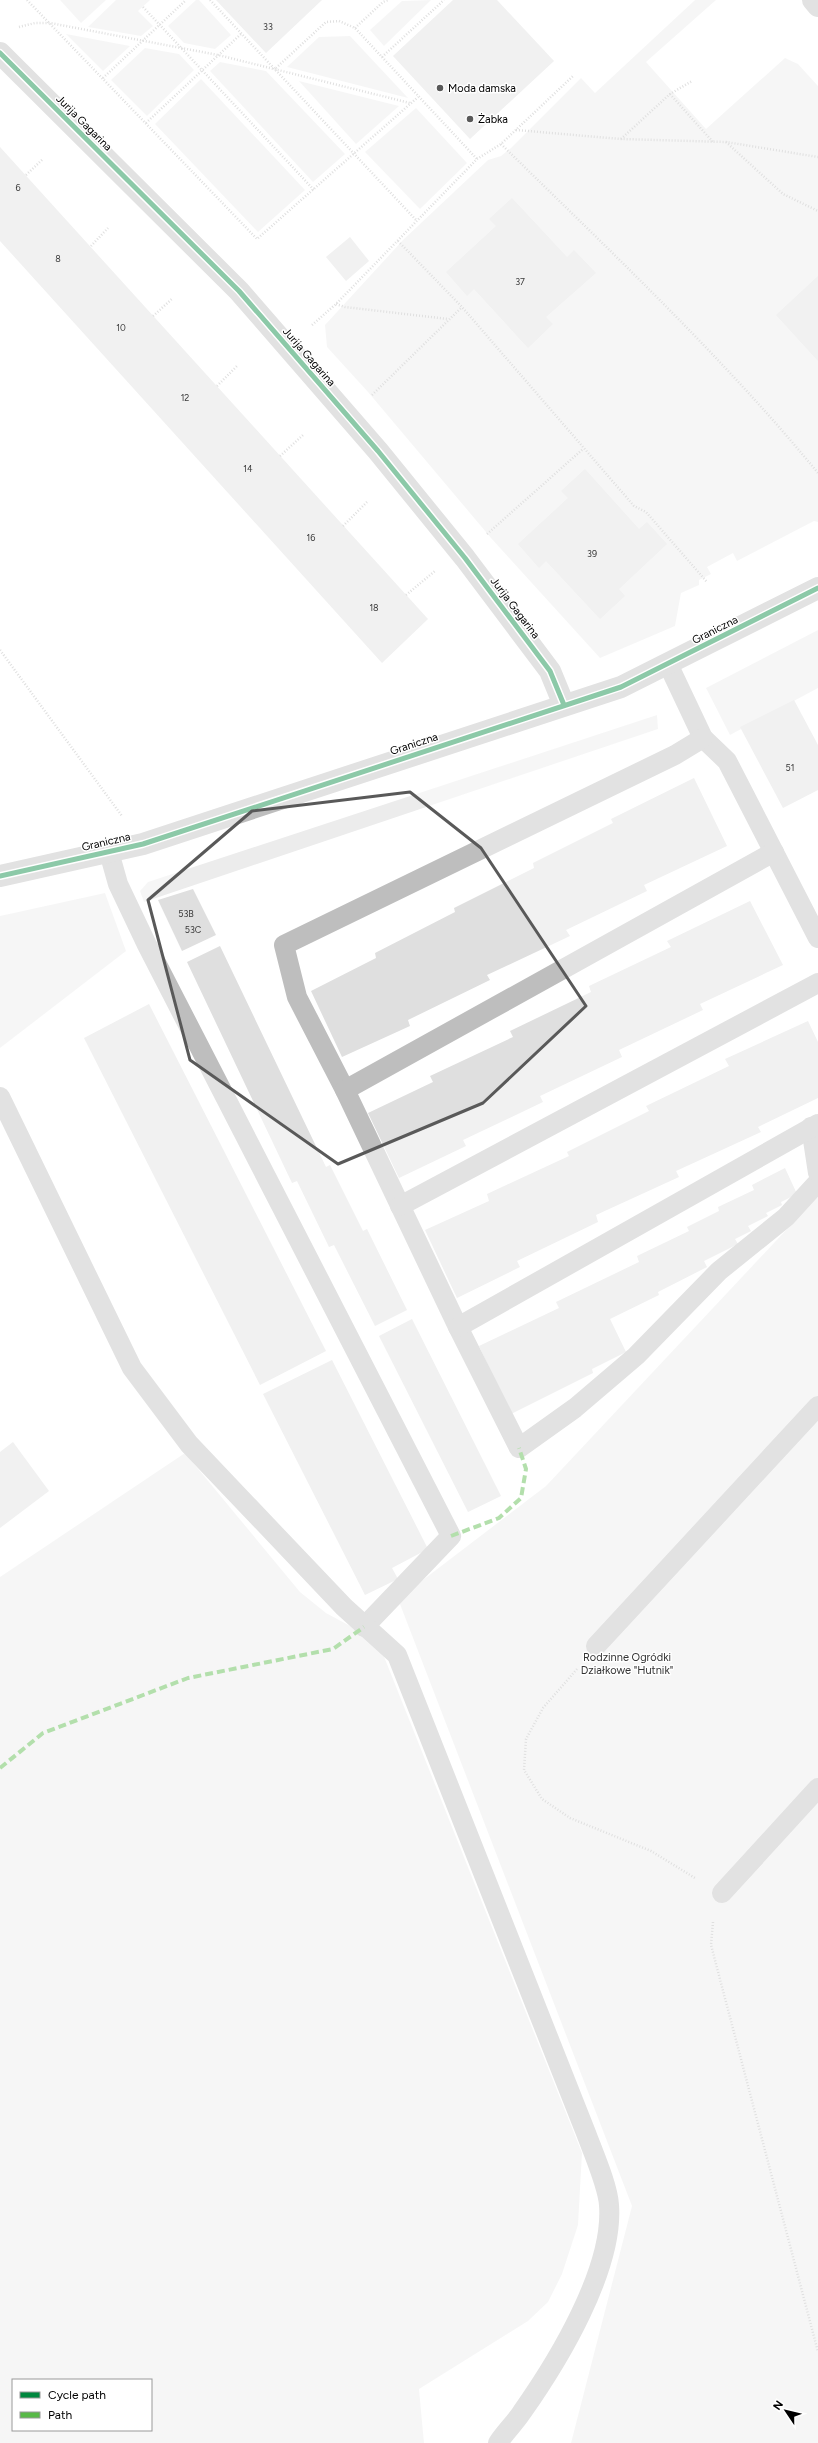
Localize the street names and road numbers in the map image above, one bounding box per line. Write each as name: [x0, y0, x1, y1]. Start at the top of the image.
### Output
street label: Jurija Gagarina: [53, 92, 115, 154]
street label: Jurija Gagarina: [280, 325, 338, 389]
street label: Jurija Gagarina: [488, 575, 542, 641]
street label: Graniczna: [690, 613, 740, 647]
street label: Graniczna: [388, 730, 440, 758]
street label: Graniczna: [80, 830, 132, 854]

